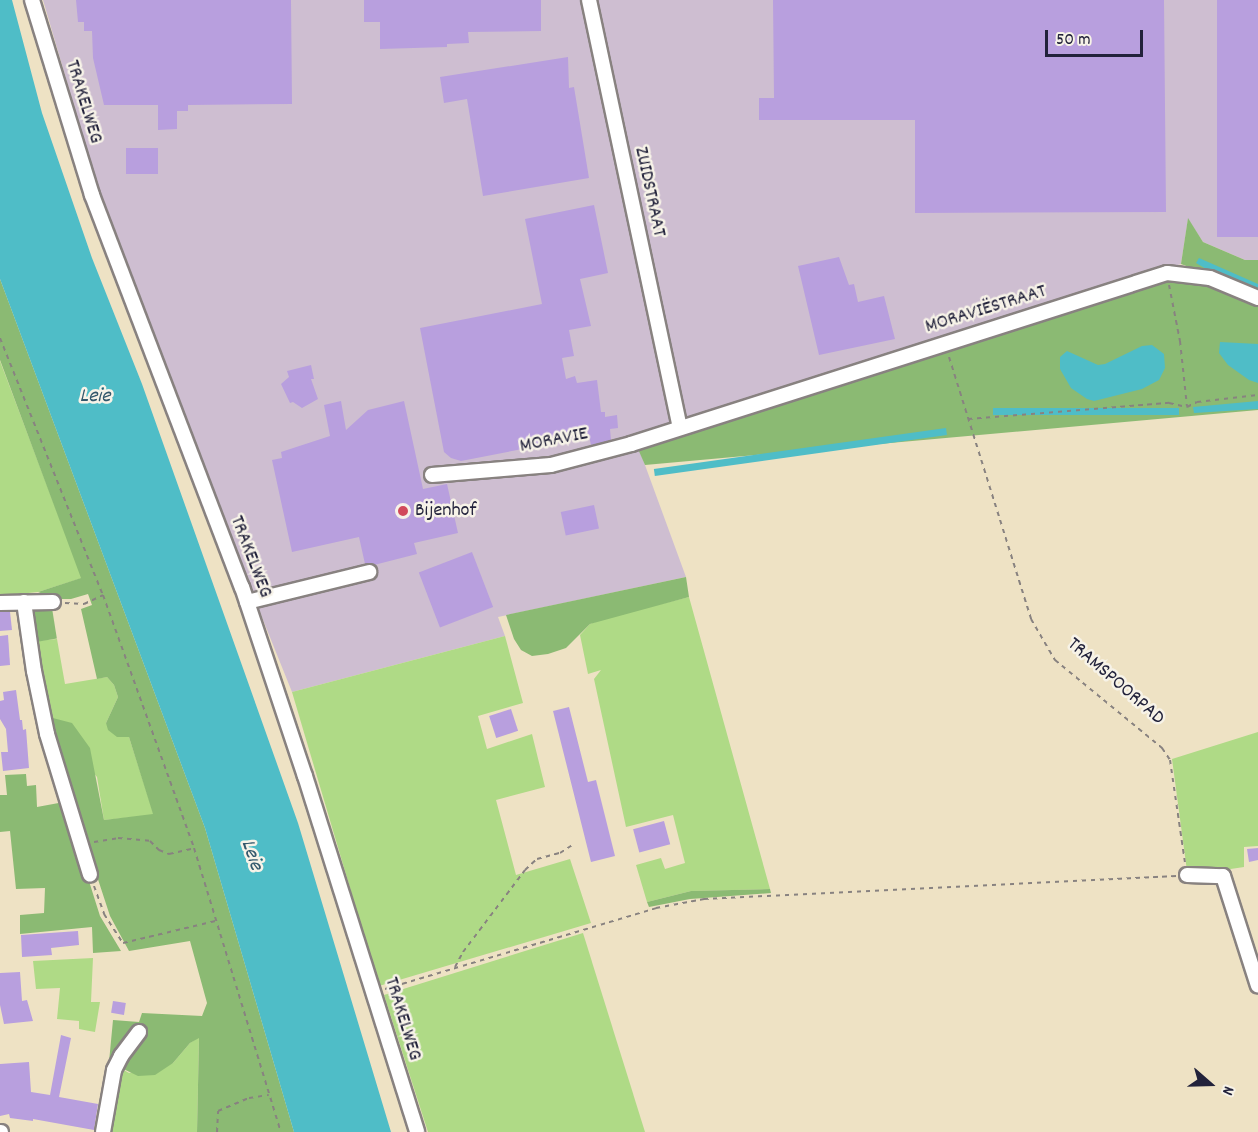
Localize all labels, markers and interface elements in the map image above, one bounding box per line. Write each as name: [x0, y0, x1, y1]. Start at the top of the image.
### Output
scale bar: [1048, 18, 1146, 56]
text: 50 m: [1056, 28, 1091, 53]
street label: TRAKELWEG: [59, 57, 107, 147]
street label: ZUIDSTRAAT: [628, 145, 670, 239]
street label: MORAVIËSTRAAT: [923, 280, 1049, 340]
water label: Leie: [80, 384, 110, 410]
street label: MORAVIE: [518, 423, 590, 459]
place label: Bijenhof: [415, 499, 477, 523]
marker: Bijenhof: [396, 504, 410, 518]
street label: TRAKELWEG: [223, 513, 277, 601]
street label: TRAMSPOORPAD: [1061, 633, 1169, 731]
water label: Leie: [234, 836, 268, 874]
street label: TRAKELWEG: [378, 974, 426, 1064]
north arrow: [1180, 1054, 1240, 1114]
text: N: [1215, 1083, 1240, 1098]

